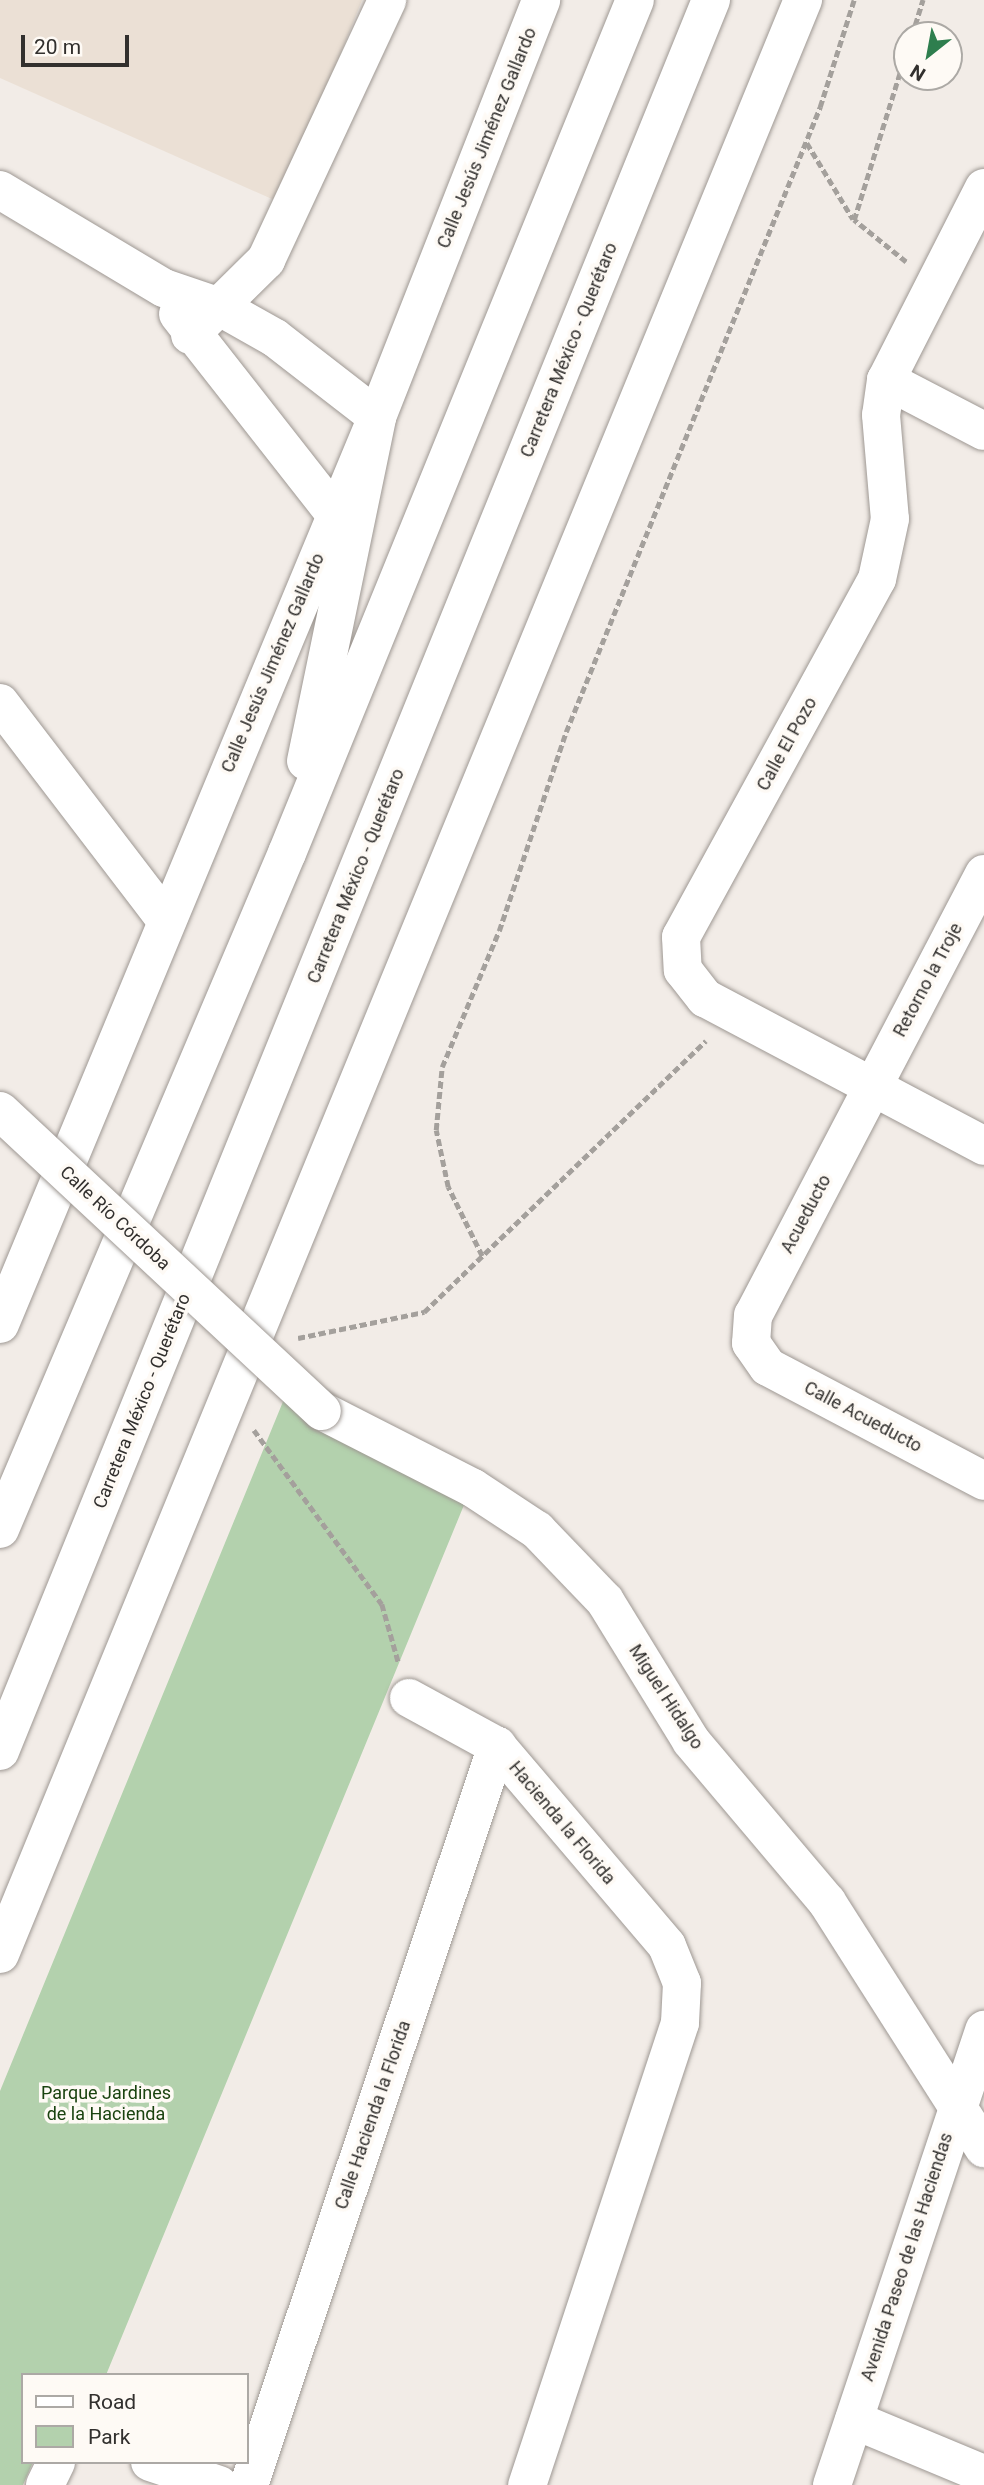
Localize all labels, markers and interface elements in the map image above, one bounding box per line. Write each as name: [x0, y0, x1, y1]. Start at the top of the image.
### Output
scale bar: [24, 21, 133, 65]
north arrow: [893, 21, 963, 91]
street label: Calle Jesús Jiménez Gallardo: [433, 24, 541, 252]
text: 20 m: [34, 35, 81, 59]
text: N: [906, 59, 930, 86]
street label: Carretera México - Querétaro: [516, 239, 622, 461]
street label: Calle Jesús Jiménez Gallardo: [217, 550, 329, 776]
street label: Calle El Pozo: [752, 693, 822, 795]
street label: Carretera México - Querétaro: [303, 765, 409, 987]
street label: Retorno la Troje: [889, 919, 967, 1041]
street label: Calle Río Córdoba: [55, 1161, 175, 1275]
street label: Acueducto: [776, 1171, 836, 1257]
street label: Carretera México - Querétaro: [89, 1290, 195, 1512]
street label: Calle Acueducto: [800, 1377, 926, 1457]
street label: Miguel Hidalgo: [624, 1641, 708, 1753]
street label: Hacienda la Florida: [504, 1757, 620, 1889]
street label: Calle Hacienda la Florida: [331, 2018, 415, 2212]
park label: Parque Jardines de la Hacienda: [41, 2083, 171, 2126]
street label: Avenida Paseo de las Haciendas: [857, 2130, 957, 2384]
legend: [21, 2373, 248, 2464]
text: Road: [88, 2390, 136, 2414]
text: Park: [88, 2425, 130, 2449]

